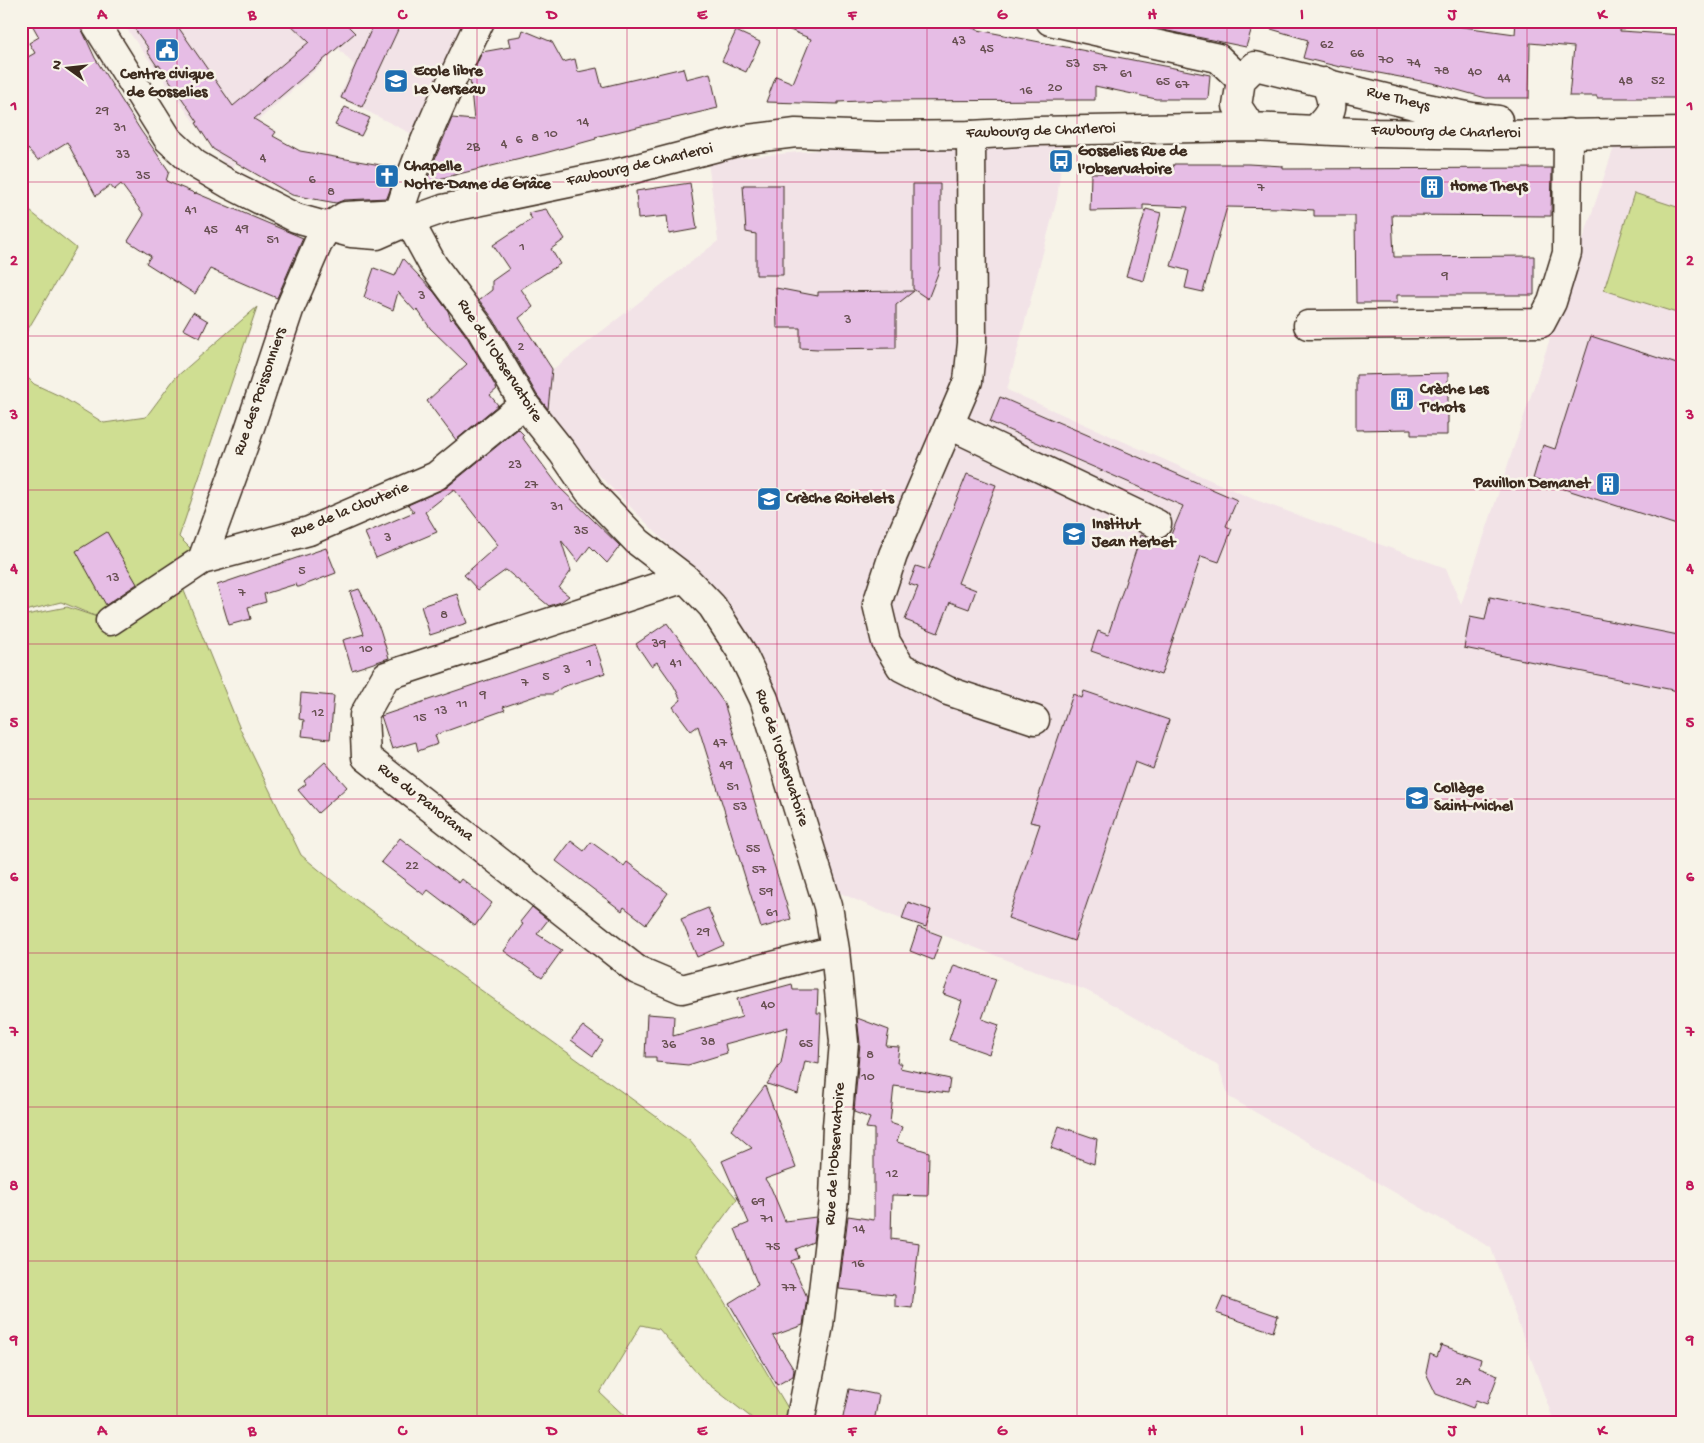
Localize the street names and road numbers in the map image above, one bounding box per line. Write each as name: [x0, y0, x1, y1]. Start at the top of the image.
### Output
street label: Rue Theys: [1364, 83, 1433, 117]
street label: Faubourg de Charleroi: [965, 120, 1116, 144]
street label: Faubourg de Charleroi: [1370, 122, 1521, 144]
street label: Faubourg de Charleroi: [564, 140, 715, 192]
street label: Rue de l'Observatoire: [452, 296, 546, 427]
street label: Rue des Poissonniers: [230, 324, 292, 459]
street label: Rue de la Clouterie: [288, 478, 413, 543]
street label: Rue de l'Observatoire: [750, 687, 812, 830]
street label: Rue du Panorama: [373, 759, 478, 847]
street label: Rue de l'Observatoire: [822, 1081, 851, 1226]

